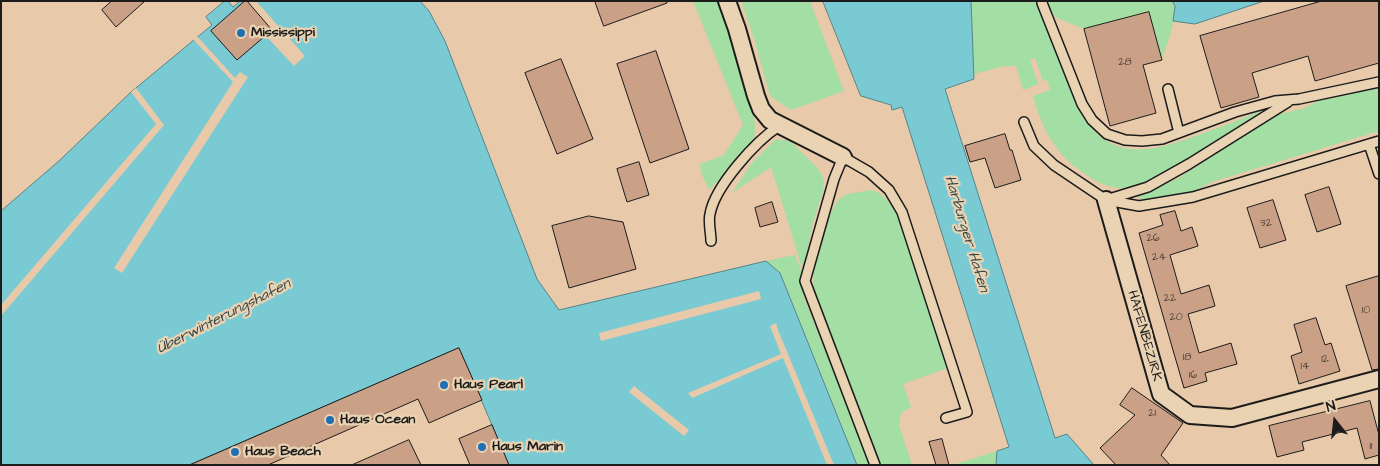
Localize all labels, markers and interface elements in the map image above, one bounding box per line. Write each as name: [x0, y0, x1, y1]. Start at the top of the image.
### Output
place label: Mississippi: [251, 25, 315, 41]
marker: Mississippi: [235, 27, 247, 39]
house number: 28: [1118, 56, 1132, 70]
water label: Harburger Hafen: [940, 174, 992, 294]
house number: 32: [1260, 217, 1272, 231]
house number: 26: [1146, 232, 1160, 246]
house number: 24: [1152, 251, 1166, 265]
water label: Überwinterungshafen: [154, 275, 294, 359]
street label: HAFENBEZIRK: [1123, 289, 1165, 383]
house number: 22: [1164, 292, 1176, 306]
house number: 10: [1362, 304, 1370, 318]
house number: 20: [1169, 311, 1183, 325]
house number: 18: [1183, 351, 1191, 365]
house number: 12: [1321, 353, 1329, 367]
house number: 14: [1301, 360, 1309, 374]
house number: 16: [1189, 369, 1197, 383]
place label: Haus Pearl: [454, 377, 523, 393]
marker: Haus Pearl: [438, 379, 450, 391]
north arrow: [1310, 396, 1360, 446]
text: N: [1324, 396, 1338, 417]
house number: 21: [1148, 407, 1156, 421]
place label: Haus Ocean: [340, 412, 415, 428]
marker: Haus Ocean: [324, 414, 336, 426]
place label: Haus Marin: [492, 439, 563, 455]
house number: 11: [1370, 440, 1372, 454]
marker: Haus Marin: [476, 441, 488, 453]
place label: Haus Beach: [245, 444, 321, 460]
marker: Haus Beach: [229, 446, 241, 458]

